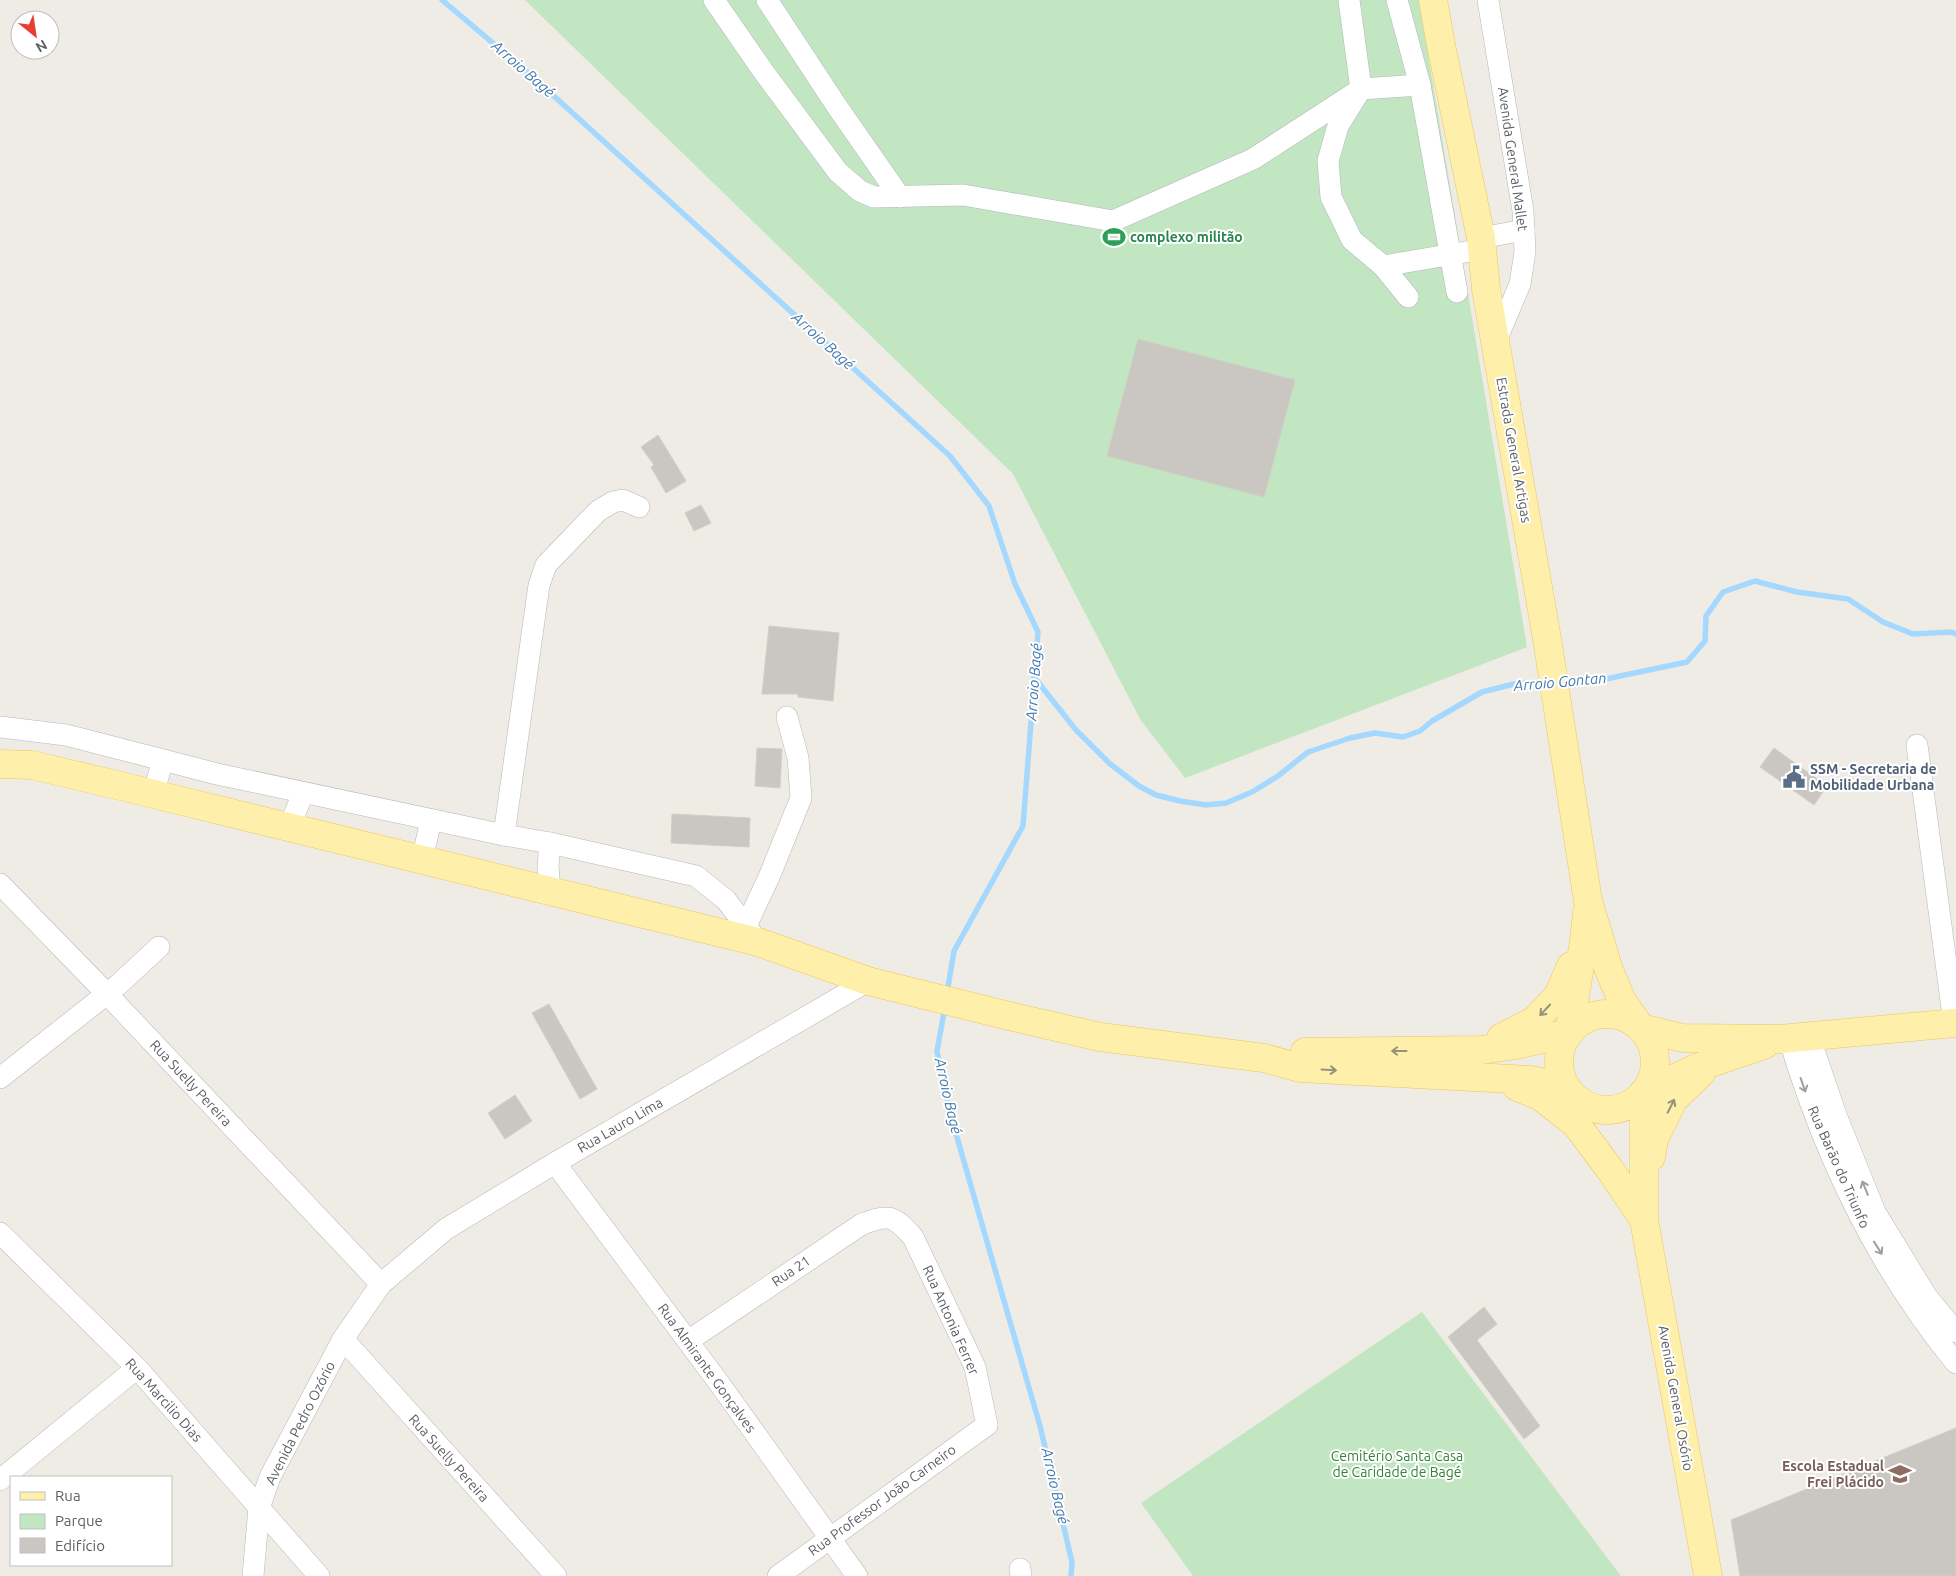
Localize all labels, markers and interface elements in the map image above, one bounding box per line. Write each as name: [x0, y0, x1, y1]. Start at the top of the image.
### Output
north arrow: [10, 10, 60, 60]
water label: Arroio Bagé: [488, 36, 559, 101]
text: N: [33, 37, 50, 56]
street label: Avenida General Mallet: [1495, 86, 1531, 233]
sports icon: complexo militão: [1101, 224, 1127, 250]
place label: complexo militão: [1130, 229, 1243, 245]
water label: Arroio Bagé: [788, 308, 858, 373]
street label: Estrada General Artigas: [1493, 376, 1535, 524]
water label: Arroio Bagé: [1022, 642, 1045, 722]
water label: Arroio Gontan: [1512, 669, 1607, 694]
place label: SSM - Secretaria de Mobilidade Urbana: [1810, 761, 1937, 793]
public building icon: SSM - Secretaria de Mobilidade Urbana: [1781, 764, 1807, 790]
one-way arrow: [1539, 1003, 1551, 1016]
street label: Rua Suelly Pereira: [147, 1037, 235, 1129]
one-way arrow: [1392, 1046, 1408, 1056]
water label: Arroio Bagé: [931, 1055, 966, 1136]
one-way arrow: [1321, 1065, 1337, 1074]
one-way arrow: [1799, 1076, 1809, 1092]
street label: Rua Lauro Lima: [574, 1094, 666, 1156]
one-way arrow: [1667, 1099, 1676, 1114]
street label: Rua Barão do Triunfo: [1805, 1103, 1873, 1231]
one-way arrow: [1860, 1181, 1870, 1196]
one-way arrow: [1873, 1241, 1883, 1255]
street label: Rua 21: [769, 1252, 813, 1290]
street label: Rua Antonia Ferrer: [920, 1263, 983, 1378]
street label: Rua Almirante Gonçalves: [655, 1300, 759, 1436]
street label: Avenida General Osório: [1655, 1324, 1697, 1472]
street label: Rua Marcilio Dias: [122, 1355, 206, 1445]
street label: Avenida Pedro Ozório: [262, 1359, 338, 1487]
street label: Rua Suelly Pereira: [406, 1411, 492, 1505]
street label: Rua Professor João Carneiro: [805, 1441, 959, 1559]
water label: Arroio Bagé: [1038, 1445, 1073, 1526]
park label: Cemitério Santa Casa de Caridade de Bagé: [1331, 1448, 1463, 1480]
place label: Escola Estadual Frei Plácido: [1782, 1458, 1884, 1490]
school or university icon: Escola Estadual Frei Plácido: [1887, 1461, 1913, 1487]
legend: [10, 1476, 172, 1566]
text: Rua: [55, 1487, 81, 1504]
text: Parque: [55, 1512, 103, 1529]
text: Edifício: [55, 1537, 105, 1554]

